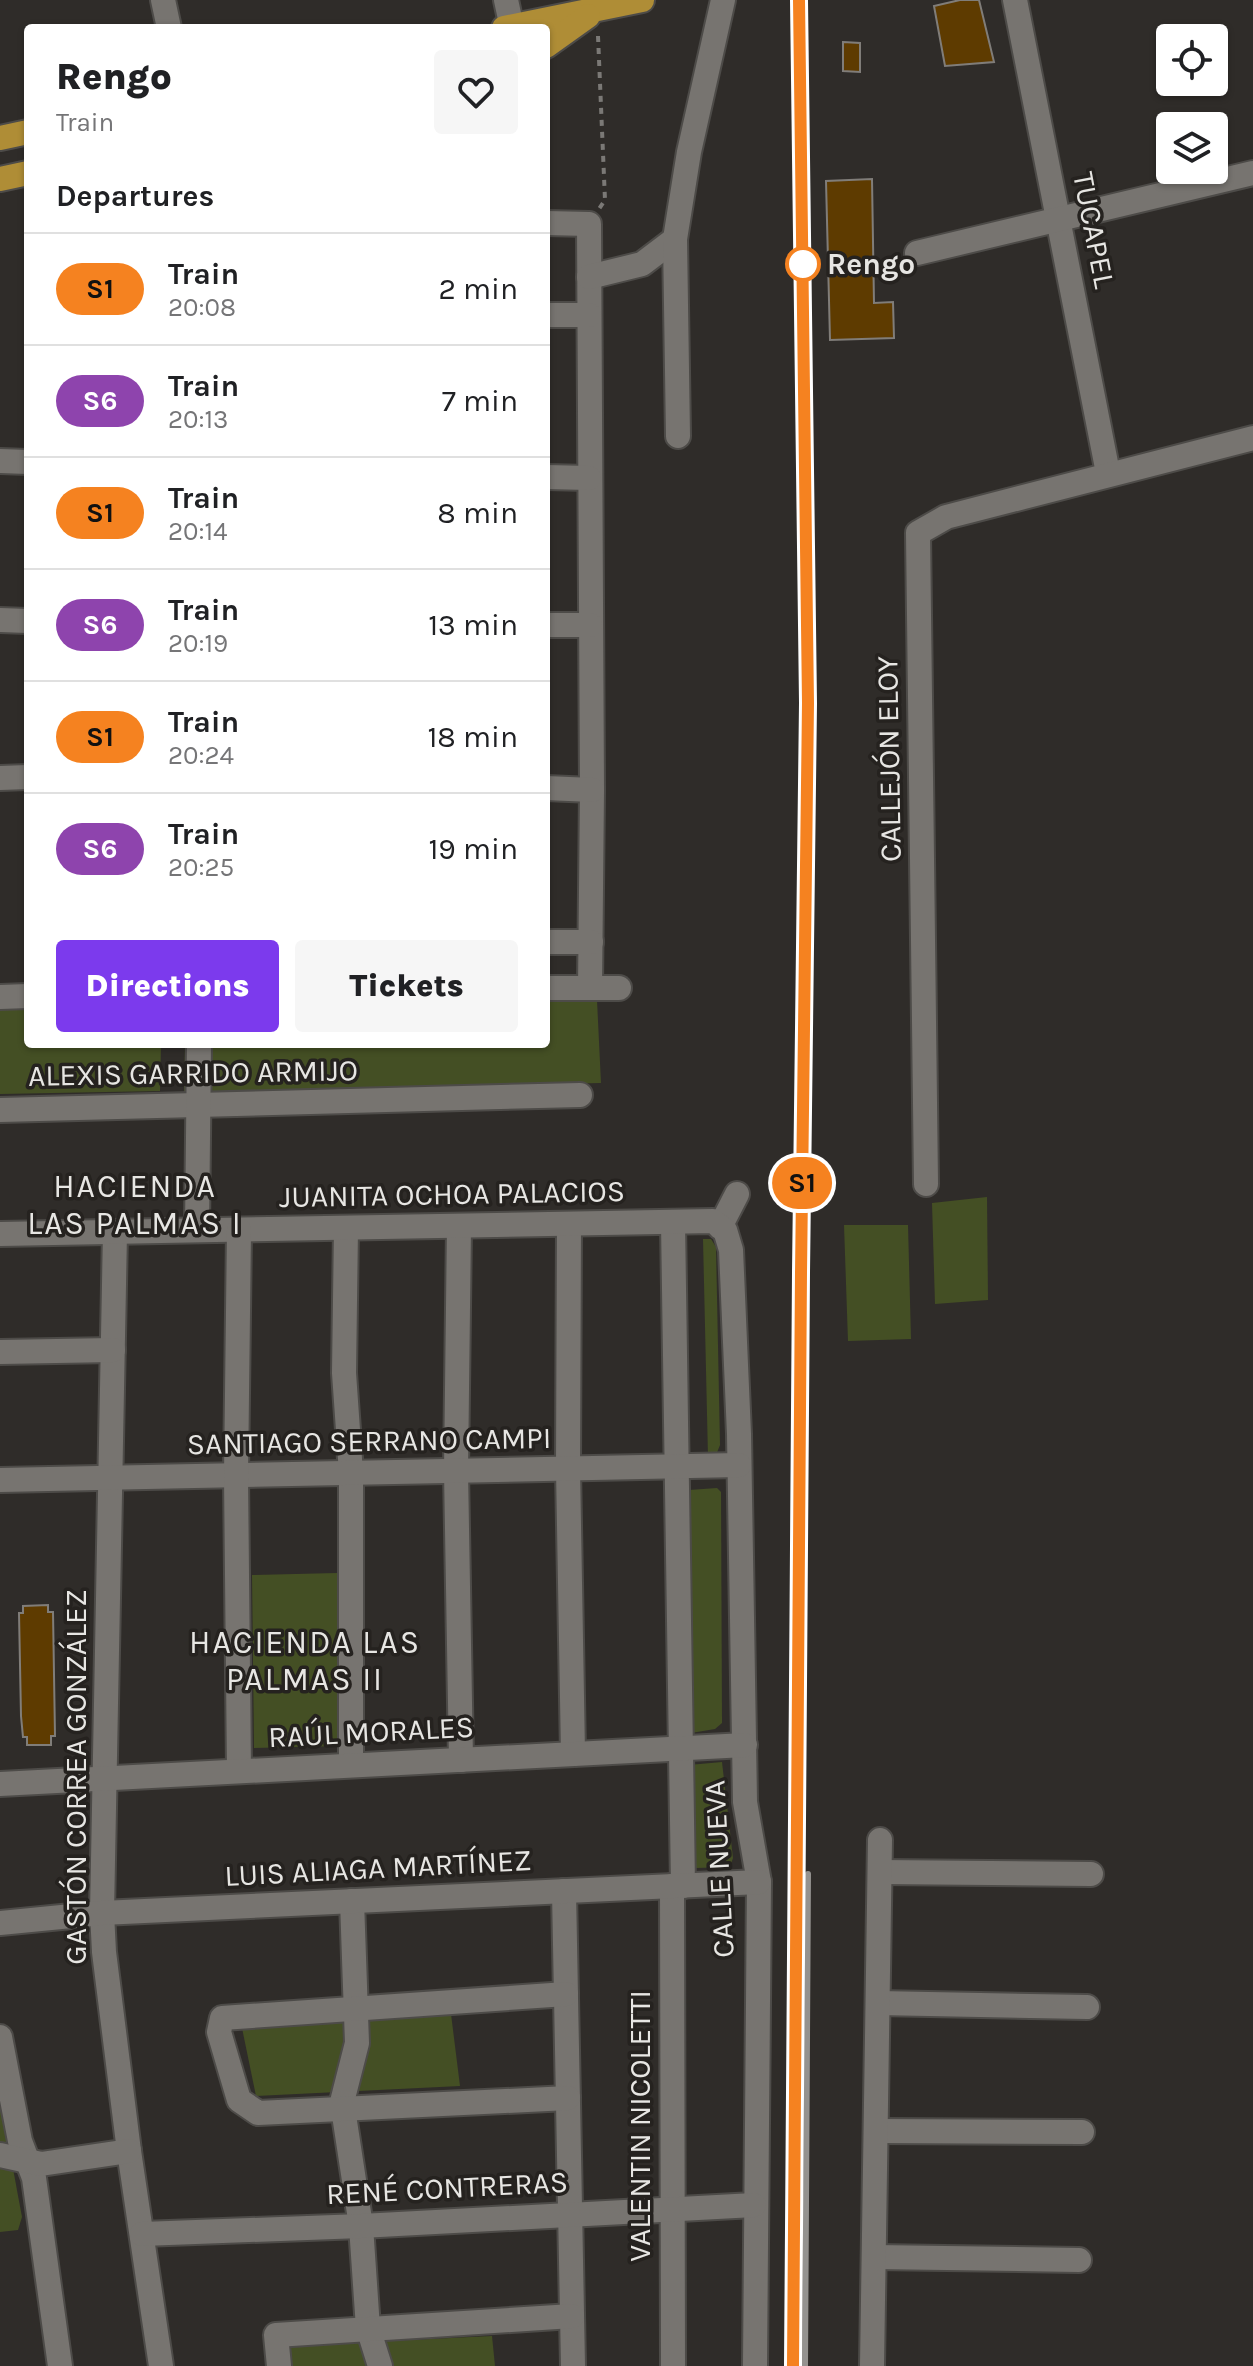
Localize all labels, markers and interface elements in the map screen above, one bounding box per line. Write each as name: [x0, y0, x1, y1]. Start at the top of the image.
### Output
map controls: [1156, 24, 1228, 184]
button: locate: [1156, 24, 1228, 96]
button: heart: [434, 50, 518, 134]
text: Rengo: [56, 54, 172, 99]
text: Train: [56, 107, 114, 138]
button: layers: [1156, 112, 1228, 184]
street label: TUCAPEL: [1065, 169, 1123, 291]
text: Departures: [56, 178, 214, 214]
place label: Rengo: [827, 246, 915, 282]
marker: Rengo: [786, 247, 820, 281]
text: Train: [168, 256, 239, 292]
text: 2 min: [438, 271, 518, 307]
text: S1: [86, 272, 114, 305]
text: 20:08: [168, 292, 236, 323]
text: Train: [168, 368, 239, 404]
text: 7 min: [442, 383, 518, 419]
text: S6: [83, 384, 117, 417]
text: 20:13: [168, 404, 228, 435]
text: Train: [168, 480, 239, 516]
text: 8 min: [437, 495, 518, 531]
text: S1: [86, 496, 114, 529]
text: 20:14: [168, 516, 228, 547]
text: Train: [168, 592, 239, 628]
text: 13 min: [428, 607, 518, 643]
text: S6: [83, 608, 117, 641]
text: 20:19: [168, 628, 228, 659]
street label: CALLEJÓN ELOY: [869, 655, 909, 862]
text: Train: [168, 704, 239, 740]
text: 18 min: [427, 719, 518, 755]
text: S1: [86, 720, 114, 753]
text: 20:24: [168, 740, 234, 771]
text: Train: [168, 816, 239, 852]
text: 19 min: [428, 831, 518, 867]
text: S6: [83, 832, 117, 865]
text: 20:25: [168, 852, 234, 883]
button: Directions: [56, 940, 279, 1032]
button: Tickets: [295, 940, 518, 1032]
street label: ALEXIS GARRIDO ARMIJO: [28, 1052, 358, 1094]
line badge: S1: [766, 1157, 838, 1209]
text: S1: [788, 1166, 816, 1199]
district label: HACIENDA LAS PALMAS I: [27, 1168, 243, 1242]
street label: JUANITA OCHOA PALACIOS: [279, 1173, 625, 1215]
street label: SANTIAGO SERRANO CAMPI: [187, 1420, 551, 1462]
street label: GASTÓN CORREA GONZÁLEZ: [58, 1589, 94, 1965]
district label: HACIENDA LAS PALMAS II: [189, 1624, 421, 1698]
street label: RAÚL MORALES: [267, 1709, 475, 1755]
street label: CALLE NUEVA: [696, 1779, 742, 1959]
street label: LUIS ALIAGA MARTÍNEZ: [224, 1842, 532, 1894]
street label: VALENTIN NICOLETTI: [622, 1990, 658, 2262]
street label: RENÉ CONTRERAS: [325, 2164, 569, 2212]

